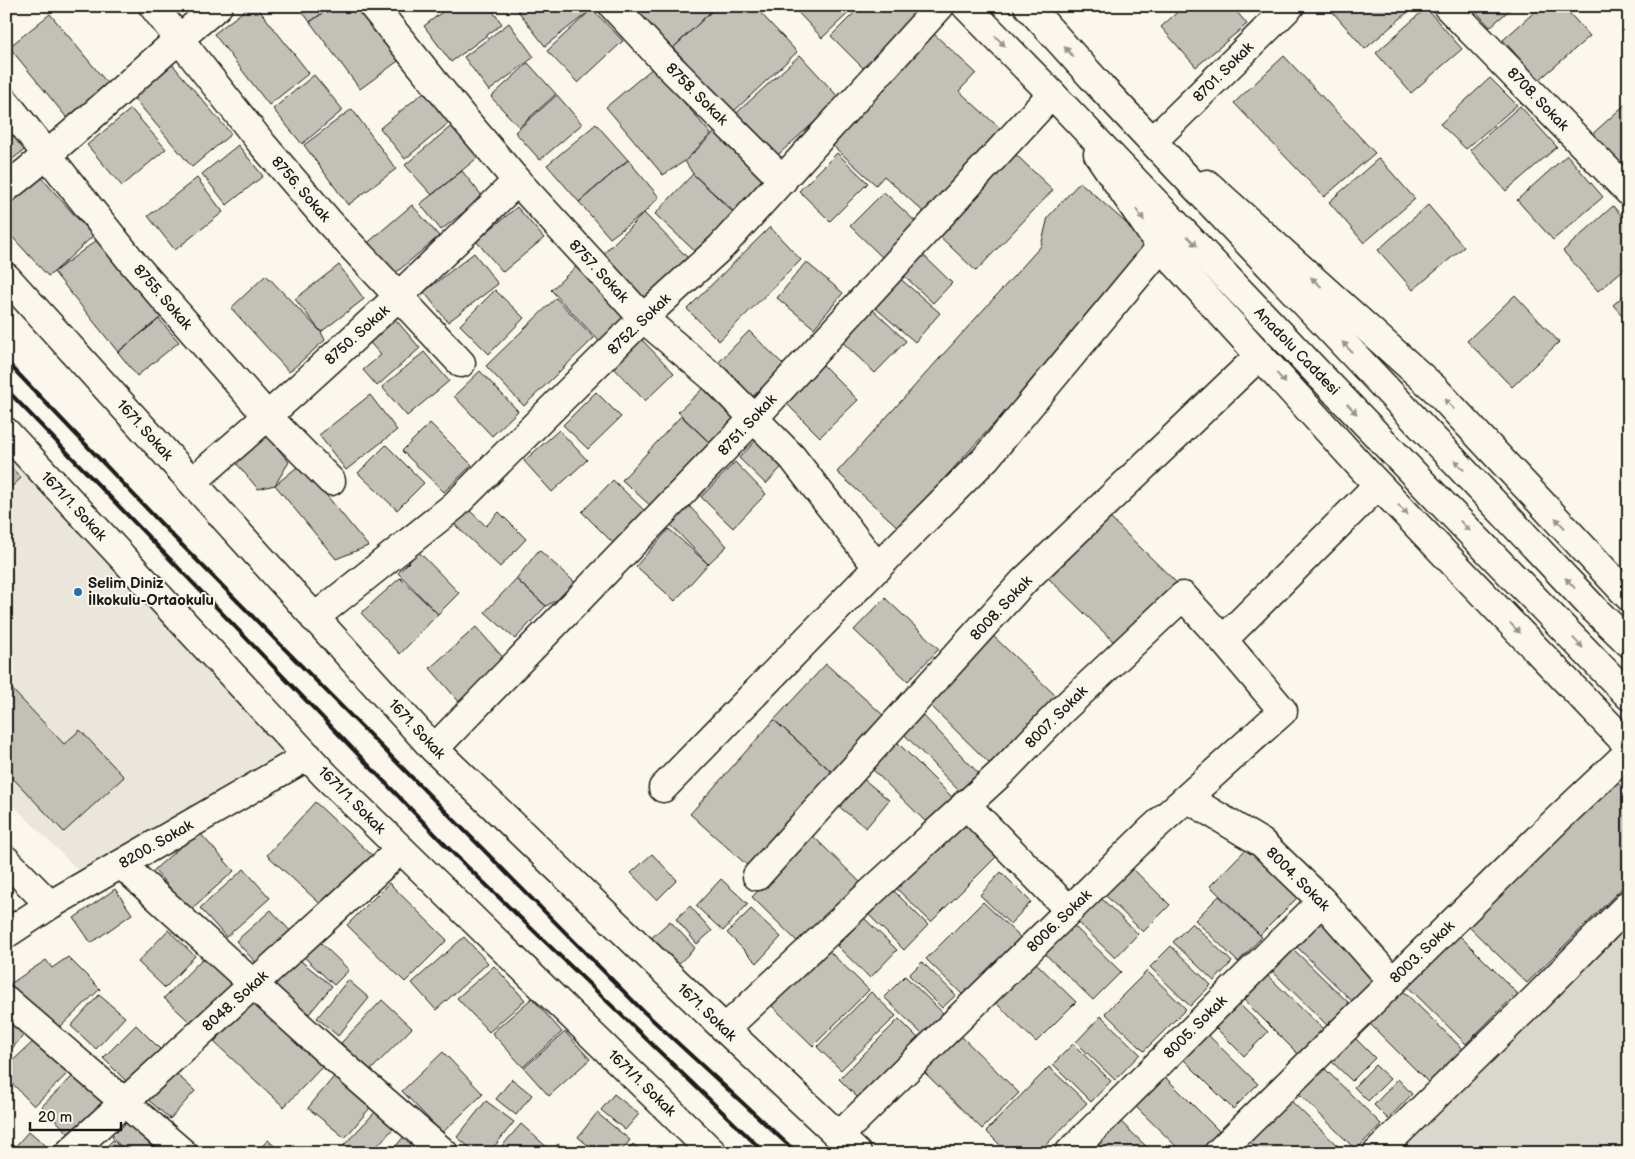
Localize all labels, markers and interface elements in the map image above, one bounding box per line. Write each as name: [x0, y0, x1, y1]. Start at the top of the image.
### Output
one-way arrow: [994, 35, 1006, 47]
street label: 8701. Sokak: [1189, 38, 1258, 107]
one-way arrow: [1063, 47, 1075, 59]
street label: 8758. Sokak: [661, 59, 732, 130]
street label: 8708. Sokak: [1503, 64, 1573, 136]
street label: 8756. Sokak: [267, 153, 335, 227]
one-way arrow: [1135, 209, 1145, 222]
one-way arrow: [1186, 235, 1198, 247]
street label: 8757. Sokak: [565, 236, 633, 307]
street label: 8755. Sokak: [129, 261, 197, 334]
one-way arrow: [1311, 276, 1323, 288]
street label: 8752. Sokak: [604, 289, 675, 359]
street label: 8750. Sokak: [321, 301, 394, 369]
street label: Anadolu Caddesi: [1250, 303, 1343, 399]
one-way arrow: [1341, 341, 1353, 353]
one-way arrow: [1275, 371, 1287, 383]
street label: 8751. Sokak: [714, 390, 781, 460]
street label: 1671. Sokak: [112, 396, 177, 465]
one-way arrow: [1443, 398, 1455, 410]
one-way arrow: [1346, 403, 1358, 415]
one-way arrow: [1453, 459, 1465, 471]
street label: 1671/1. Sokak: [37, 468, 111, 545]
one-way arrow: [1397, 504, 1409, 516]
one-way arrow: [1554, 517, 1566, 529]
one-way arrow: [1459, 520, 1471, 532]
street label: 8008. Sokak: [966, 571, 1037, 645]
place label: Selim Diniz İlkokulu-Ortaokulu: [88, 574, 214, 610]
one-way arrow: [1564, 577, 1576, 589]
marker: Selim Diniz İlkokulu-Ortaokulu: [72, 586, 84, 598]
one-way arrow: [1509, 621, 1521, 633]
one-way arrow: [1572, 637, 1584, 649]
street label: 8007. Sokak: [1021, 682, 1092, 753]
street label: 1671. Sokak: [384, 695, 450, 764]
street label: 1671/1. Sokak: [314, 763, 390, 839]
street label: 8200. Sokak: [116, 815, 197, 873]
street label: 8004. Sokak: [1262, 843, 1334, 916]
street label: 8006. Sokak: [1023, 885, 1096, 957]
street label: 8003. Sokak: [1386, 916, 1459, 988]
street label: 8048. Sokak: [198, 966, 273, 1036]
street label: 1671. Sokak: [673, 979, 741, 1046]
street label: 8005. Sokak: [1160, 991, 1232, 1063]
street label: 1671/1. Sokak: [603, 1046, 680, 1121]
scale bar: [30, 1099, 121, 1131]
text: 20 m: [38, 1108, 72, 1127]

